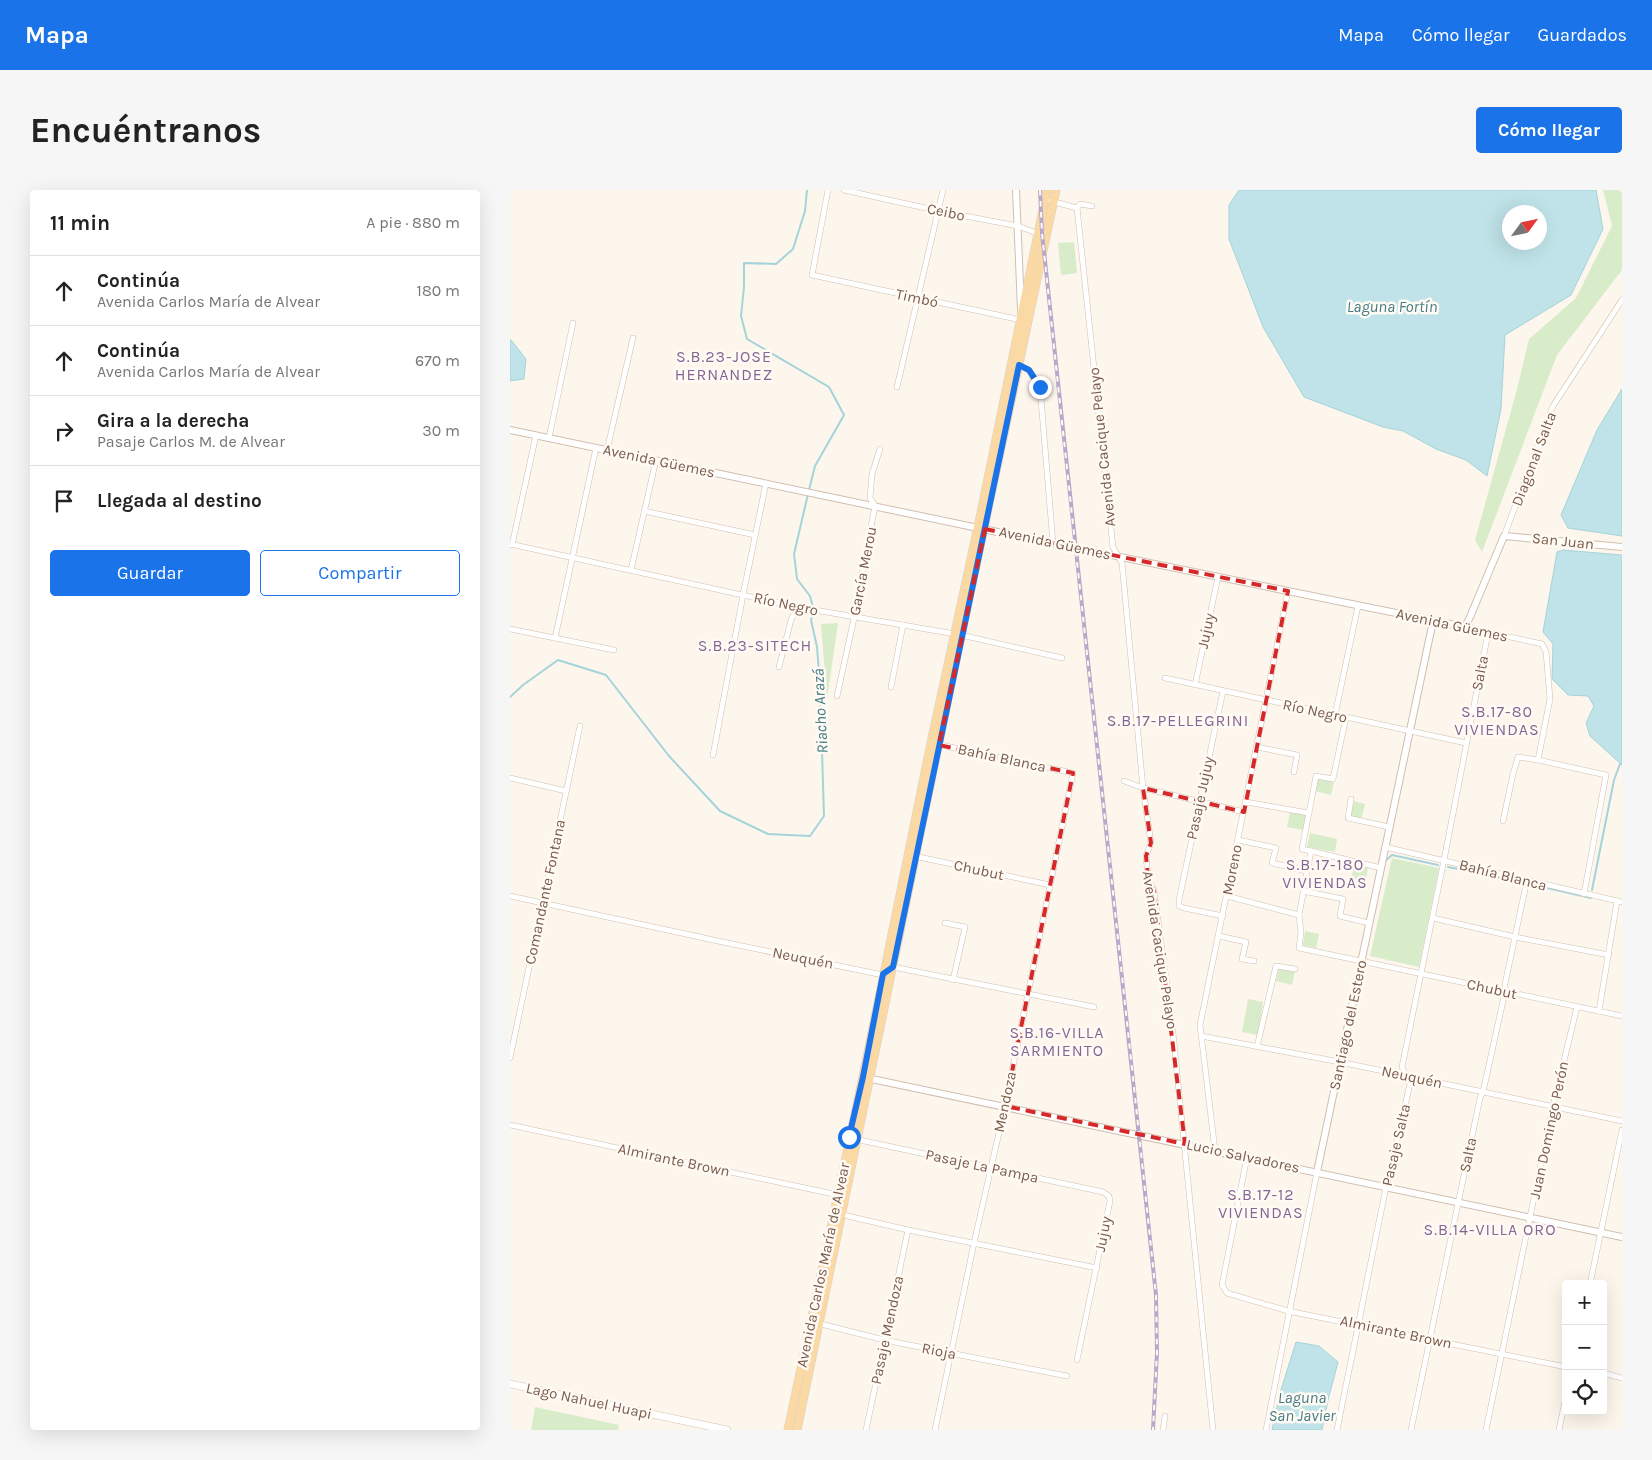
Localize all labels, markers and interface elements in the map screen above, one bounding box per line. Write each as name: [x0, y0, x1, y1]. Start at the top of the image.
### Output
text: Mapa: [25, 21, 89, 49]
text: Mapa: [1338, 24, 1384, 46]
text: Cómo llegar: [1412, 24, 1510, 46]
text: Guardados: [1538, 24, 1627, 46]
button: Cómo llegar: [1476, 107, 1622, 153]
text: Encuéntranos: [30, 110, 261, 151]
street label: Ceibo: [925, 199, 967, 225]
north arrow: [1502, 205, 1547, 250]
text: 11 min: [50, 211, 110, 235]
text: A pie · 880 m: [366, 213, 460, 232]
text: Continúa: [97, 270, 180, 292]
icon: ahead: [50, 277, 78, 305]
text: 180 m: [417, 281, 460, 300]
street label: Timbó: [894, 285, 940, 311]
text: Avenida Carlos María de Alvear: [97, 292, 320, 311]
water label: Laguna Fortín: [1347, 297, 1437, 316]
text: Continúa: [97, 340, 180, 362]
icon: ahead: [50, 347, 78, 375]
district label: S.B.23-JOSE HERNANDEZ: [675, 347, 773, 384]
text: 670 m: [415, 351, 460, 370]
text: Avenida Carlos María de Alvear: [97, 362, 320, 381]
street label: Avenida Cacique Pelayo: [1085, 366, 1119, 528]
route end: [1029, 376, 1052, 399]
street label: Diagonal Salta: [1508, 409, 1560, 509]
text: Gira a la derecha: [97, 410, 249, 432]
icon: right: [50, 417, 78, 445]
text: 30 m: [422, 421, 460, 440]
text: Pasaje Carlos M. de Alvear: [97, 432, 285, 451]
street label: Avenida Güemes: [601, 440, 717, 482]
icon: arrive: [50, 487, 78, 515]
text: Llegada al destino: [97, 490, 262, 512]
street label: Avenida Güemes: [997, 522, 1113, 564]
street label: García Merou: [846, 525, 880, 617]
street label: San Juan: [1531, 529, 1595, 553]
button: Guardar: [50, 550, 250, 596]
button: Compartir: [260, 550, 460, 596]
street label: Río Negro: [752, 588, 820, 620]
street label: Avenida Güemes: [1394, 604, 1510, 646]
street label: Jujuy: [1193, 612, 1219, 650]
district label: S.B.23-SITECH: [698, 636, 812, 655]
street label: Salta: [1468, 654, 1492, 692]
water label: Riacho Arazá: [808, 668, 832, 754]
street label: Río Negro: [1281, 695, 1349, 727]
district label: S.B.17-80 VIVIENDAS: [1454, 702, 1540, 739]
district label: S.B.17-PELLEGRINI: [1107, 711, 1249, 730]
street label: Bahía Blanca: [956, 740, 1048, 776]
street label: Pasaje Jujuy: [1182, 755, 1218, 841]
street label: Comandante Fontana: [521, 818, 569, 966]
street label: Moreno: [1218, 843, 1246, 897]
district label: S.B.17-180 VIVIENDAS: [1282, 855, 1368, 892]
street label: Bahía Blanca: [1457, 855, 1549, 895]
street label: Chubut: [952, 856, 1006, 884]
street label: Avenida Cacique Pelayo: [1139, 869, 1181, 1031]
street label: Neuquén: [771, 943, 835, 973]
street label: Santiago del Estero: [1325, 958, 1371, 1092]
street label: Chubut: [1465, 975, 1519, 1003]
district label: S.B.16-VILLA SARMIENTO: [1010, 1023, 1104, 1060]
street label: Juan Domingo Perón: [1526, 1059, 1572, 1201]
street label: Neuquén: [1380, 1062, 1444, 1092]
street label: Mendoza: [990, 1070, 1020, 1134]
street label: Pasaje Salta: [1378, 1102, 1414, 1188]
route start: [838, 1126, 861, 1149]
street label: Lucio Salvadores: [1185, 1135, 1301, 1177]
street label: Salta: [1456, 1136, 1480, 1174]
street label: Almirante Brown: [616, 1139, 732, 1181]
street label: Pasaje La Pampa: [924, 1145, 1040, 1187]
street label: Avenida Carlos María de Alvear: [792, 1160, 854, 1369]
district label: S.B.17-12 VIVIENDAS: [1218, 1185, 1304, 1222]
street label: Jujuy: [1091, 1215, 1115, 1253]
district label: S.B.14-VILLA ORO: [1423, 1220, 1557, 1239]
street label: Pasaje Mendoza: [867, 1274, 907, 1386]
map controls: [1562, 1280, 1607, 1415]
button: +: [1562, 1280, 1607, 1325]
street label: Almirante Brown: [1338, 1311, 1454, 1353]
button: −: [1562, 1325, 1607, 1370]
street label: Rioja: [920, 1339, 958, 1363]
button: locate: [1562, 1370, 1607, 1415]
street label: Lago Nahuel Huapi: [524, 1379, 654, 1423]
water label: Laguna San Javier: [1268, 1388, 1336, 1425]

